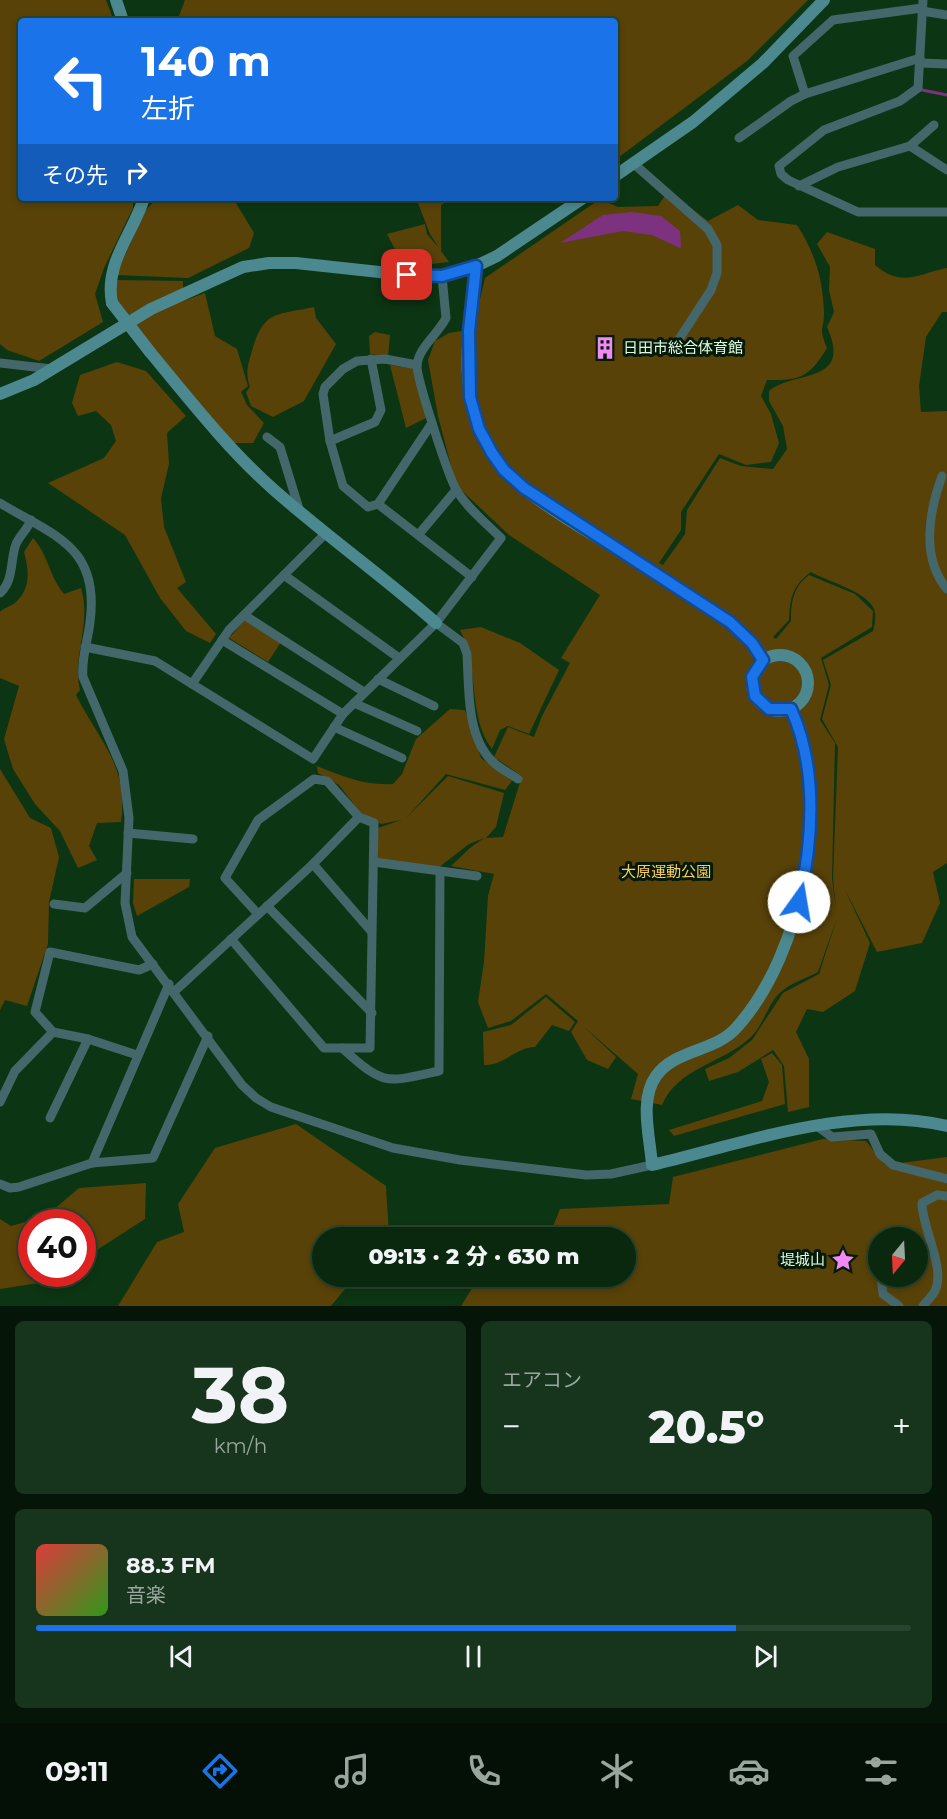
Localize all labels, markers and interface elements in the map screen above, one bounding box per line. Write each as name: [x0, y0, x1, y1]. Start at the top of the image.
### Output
text: 140 m: [141, 35, 271, 87]
icon: left: [42, 42, 120, 120]
text: 左折: [141, 92, 195, 125]
icon: right: [120, 156, 153, 189]
text: その先: [42, 162, 108, 189]
pin: [381, 249, 432, 300]
icon: arrive: [390, 258, 423, 291]
building icon: 日田市総合体育館: [592, 335, 618, 361]
place label: 日田市総合体育館: [623, 338, 743, 357]
park label: 大原運動公園: [621, 862, 711, 881]
position arrow: [767, 870, 831, 934]
speed limit sign: 40: [18, 1209, 96, 1287]
north arrow: [868, 1227, 928, 1287]
map controls: [868, 1227, 928, 1287]
text: 09:13 · 2 分 · 630 m: [368, 1243, 580, 1270]
place icon: 堤城山: [830, 1247, 856, 1273]
place label: 堤城山: [780, 1250, 825, 1269]
text: 38: [192, 1347, 289, 1443]
text: エアコン: [502, 1368, 582, 1392]
text: 20.5°: [649, 1399, 764, 1454]
text: −: [502, 1406, 521, 1446]
text: +: [892, 1406, 911, 1446]
text: km/h: [214, 1434, 267, 1458]
text: 88.3 FM: [126, 1552, 216, 1579]
text: 音楽: [126, 1583, 166, 1607]
icon: previous: [165, 1640, 198, 1673]
icon: pause: [457, 1640, 490, 1673]
icon: next: [749, 1640, 782, 1673]
icon: directions: [199, 1750, 241, 1792]
icon: music: [331, 1750, 373, 1792]
icon: phone: [463, 1750, 505, 1792]
icon: climate: [596, 1750, 638, 1792]
icon: car: [728, 1750, 770, 1792]
icon: filters: [860, 1750, 902, 1792]
text: 09:11: [45, 1755, 109, 1788]

